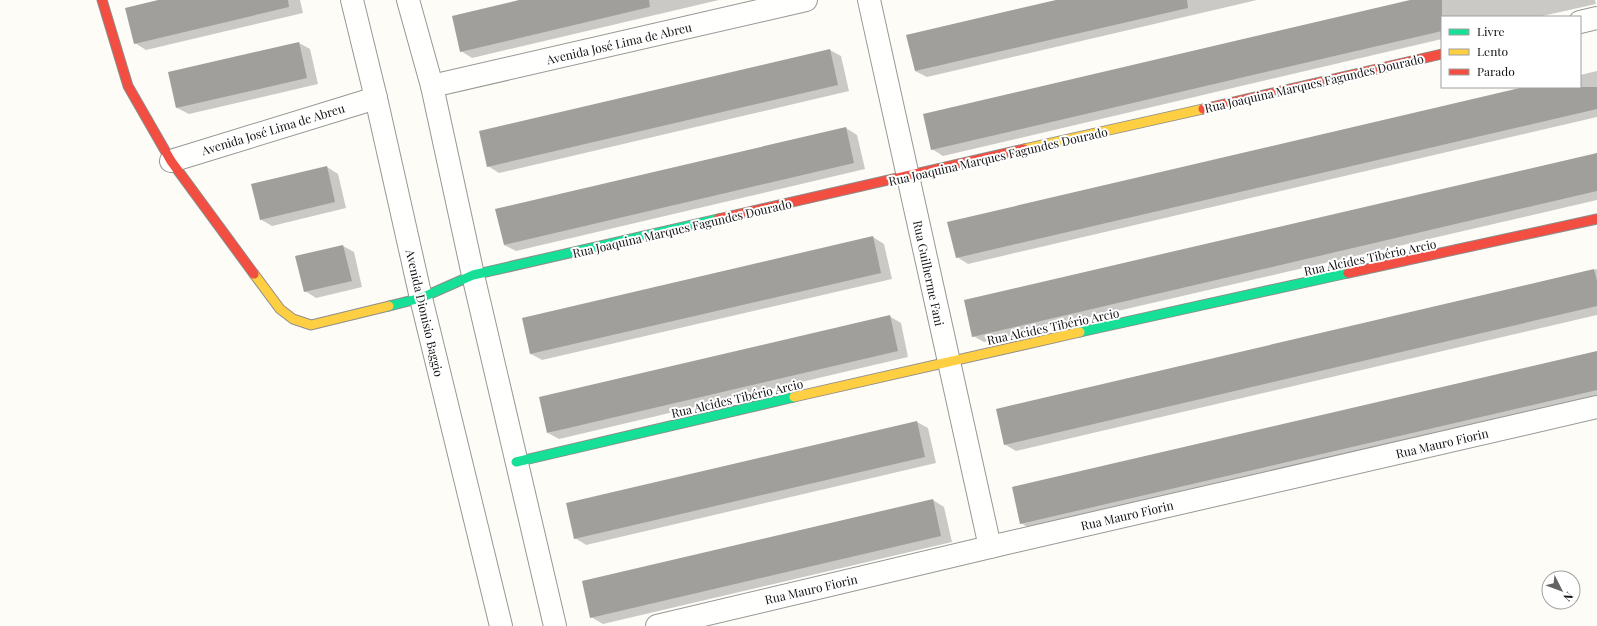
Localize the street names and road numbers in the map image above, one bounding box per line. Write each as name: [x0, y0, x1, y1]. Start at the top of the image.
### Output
street label: Avenida José Lima de Abreu: [544, 18, 693, 68]
street label: Rua Joaquina Marques Fagundes Dourado: [1203, 50, 1425, 116]
street label: Avenida José Lima de Abreu: [199, 100, 346, 159]
street label: Rua Joaquina Marques Fagundes Dourado: [887, 123, 1109, 189]
street label: Rua Joaquina Marques Fagundes Dourado: [571, 195, 793, 261]
street label: Rua Guilherme Fani: [910, 219, 948, 328]
street label: Rua Alcides Tibério Arcio: [1302, 235, 1438, 279]
street label: Avenida Dionisio Baggio: [402, 247, 448, 379]
street label: Rua Alcides Tibério Arcio: [985, 304, 1121, 348]
street label: Rua Alcides Tibério Arcio: [669, 375, 805, 421]
street label: Rua Mauro Fiorin: [1394, 425, 1490, 461]
street label: Rua Mauro Fiorin: [1079, 497, 1175, 533]
street label: Rua Mauro Fiorin: [763, 571, 859, 607]

